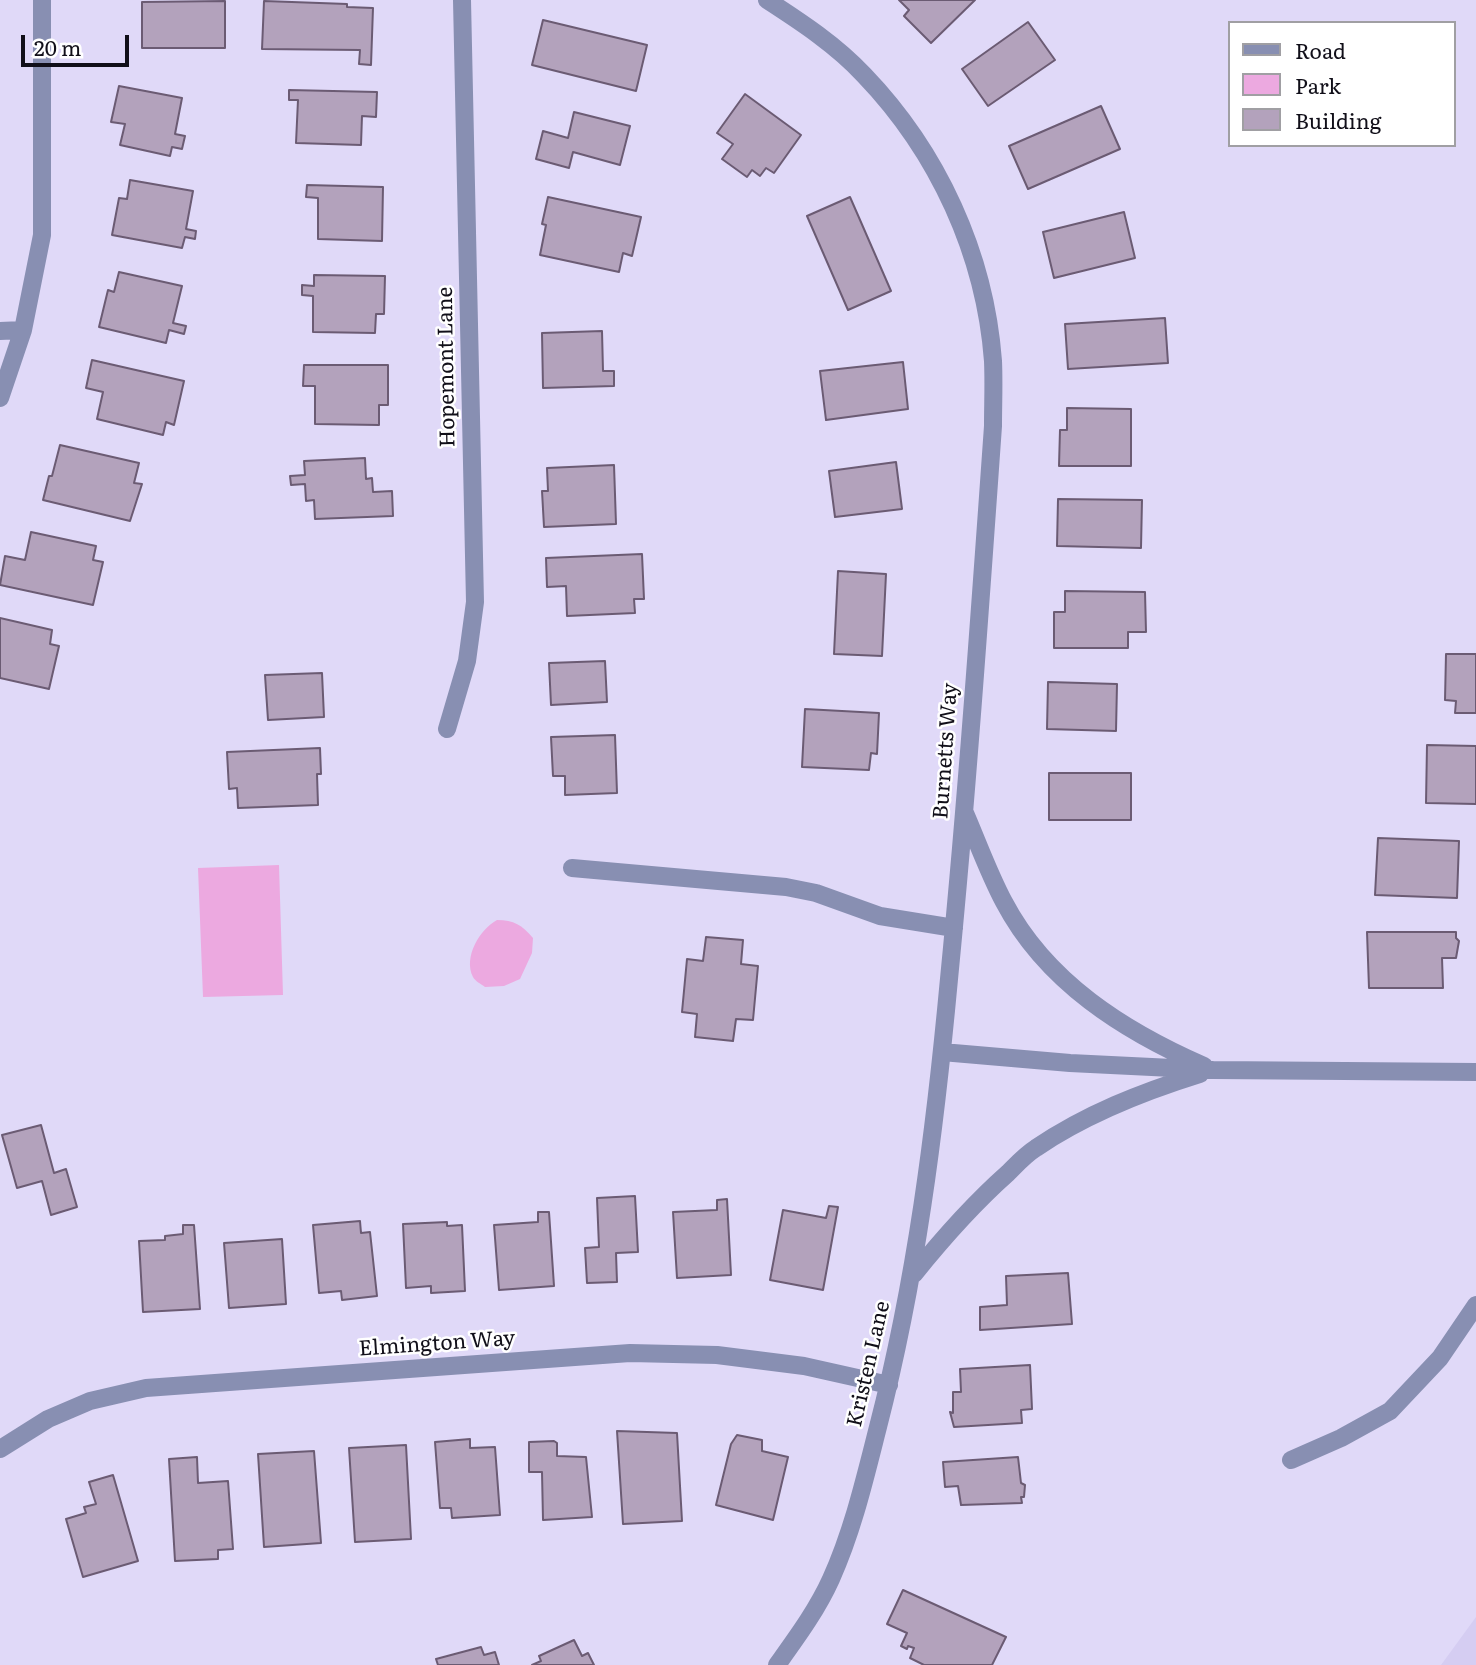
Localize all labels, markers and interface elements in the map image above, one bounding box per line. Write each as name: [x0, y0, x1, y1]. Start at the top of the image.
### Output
scale bar: [24, 21, 133, 65]
legend: [1228, 21, 1455, 147]
text: 20 m: [34, 31, 81, 62]
text: Road: [1295, 34, 1346, 65]
text: Park: [1295, 69, 1341, 100]
text: Building: [1295, 104, 1381, 135]
street label: Hopemont Lane: [433, 286, 461, 448]
street label: Burnetts Way: [929, 682, 963, 820]
street label: Kristen Lane: [842, 1299, 896, 1429]
street label: Elmington Way: [358, 1326, 516, 1362]

